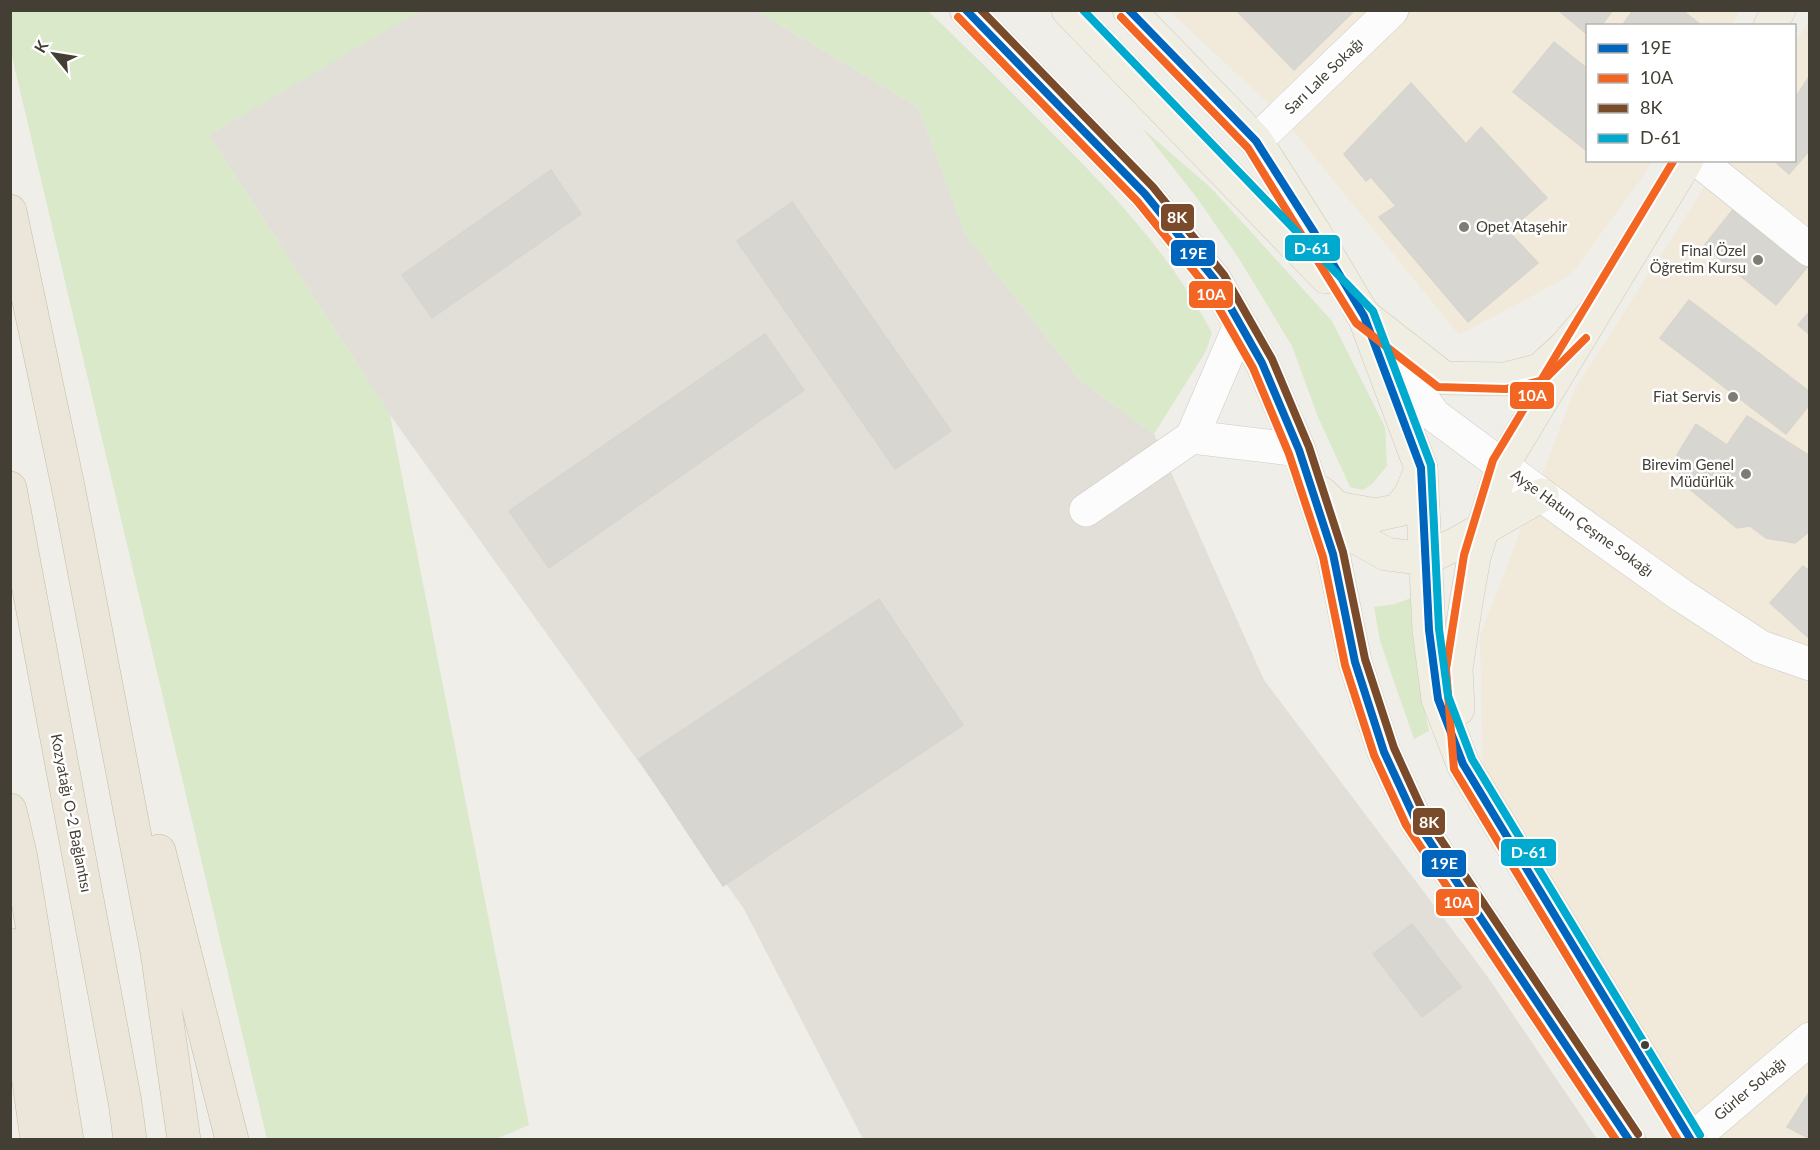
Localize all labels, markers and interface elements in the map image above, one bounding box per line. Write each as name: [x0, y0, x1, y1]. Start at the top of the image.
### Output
north arrow: [24, 24, 84, 84]
legend: [1586, 24, 1796, 162]
street label: Sarı Lale Sokağı: [1280, 33, 1366, 117]
text: K: [30, 36, 52, 56]
text: 19E: [1640, 36, 1671, 58]
text: 10A: [1640, 66, 1674, 88]
text: 8K: [1640, 96, 1662, 118]
text: D-61: [1640, 126, 1681, 148]
line badge: 8K: [1160, 203, 1195, 232]
text: 8K: [1167, 207, 1188, 226]
place label: Opet Ataşehir: [1476, 217, 1568, 235]
marker: Opet Ataşehir: [1457, 220, 1471, 234]
line badge: D-61: [1284, 234, 1341, 262]
text: D-61: [1294, 238, 1330, 257]
line badge: 19E: [1170, 239, 1216, 267]
place label: Final Özel Öğretim Kursu: [1650, 241, 1746, 276]
text: 19E: [1179, 243, 1207, 262]
marker: Final Özel Öğretim Kursu: [1751, 253, 1765, 267]
line badge: 10A: [1188, 280, 1234, 309]
text: 10A: [1196, 284, 1227, 303]
line badge: 10A: [1509, 381, 1555, 410]
text: 10A: [1517, 385, 1548, 404]
place label: Fiat Servis: [1653, 387, 1721, 405]
marker: Fiat Servis: [1726, 390, 1740, 404]
place label: Birevim Genel Müdürlük: [1642, 455, 1734, 490]
street label: Ayşe Hatun Çeşme Sokağı: [1508, 465, 1657, 580]
marker: Birevim Genel Müdürlük: [1739, 467, 1753, 481]
street label: Kozyatağı O-2 Bağlantısı: [48, 732, 96, 894]
line badge: 8K: [1412, 807, 1446, 836]
text: 8K: [1419, 812, 1440, 831]
line badge: D-61: [1500, 838, 1557, 867]
text: D-61: [1511, 842, 1547, 861]
line badge: 19E: [1421, 849, 1467, 878]
text: 19E: [1430, 853, 1458, 872]
line badge: 10A: [1435, 888, 1480, 917]
text: 10A: [1443, 892, 1474, 911]
unlabelled marker: [1639, 1039, 1651, 1051]
street label: Gürler Sokağı: [1710, 1053, 1789, 1123]

